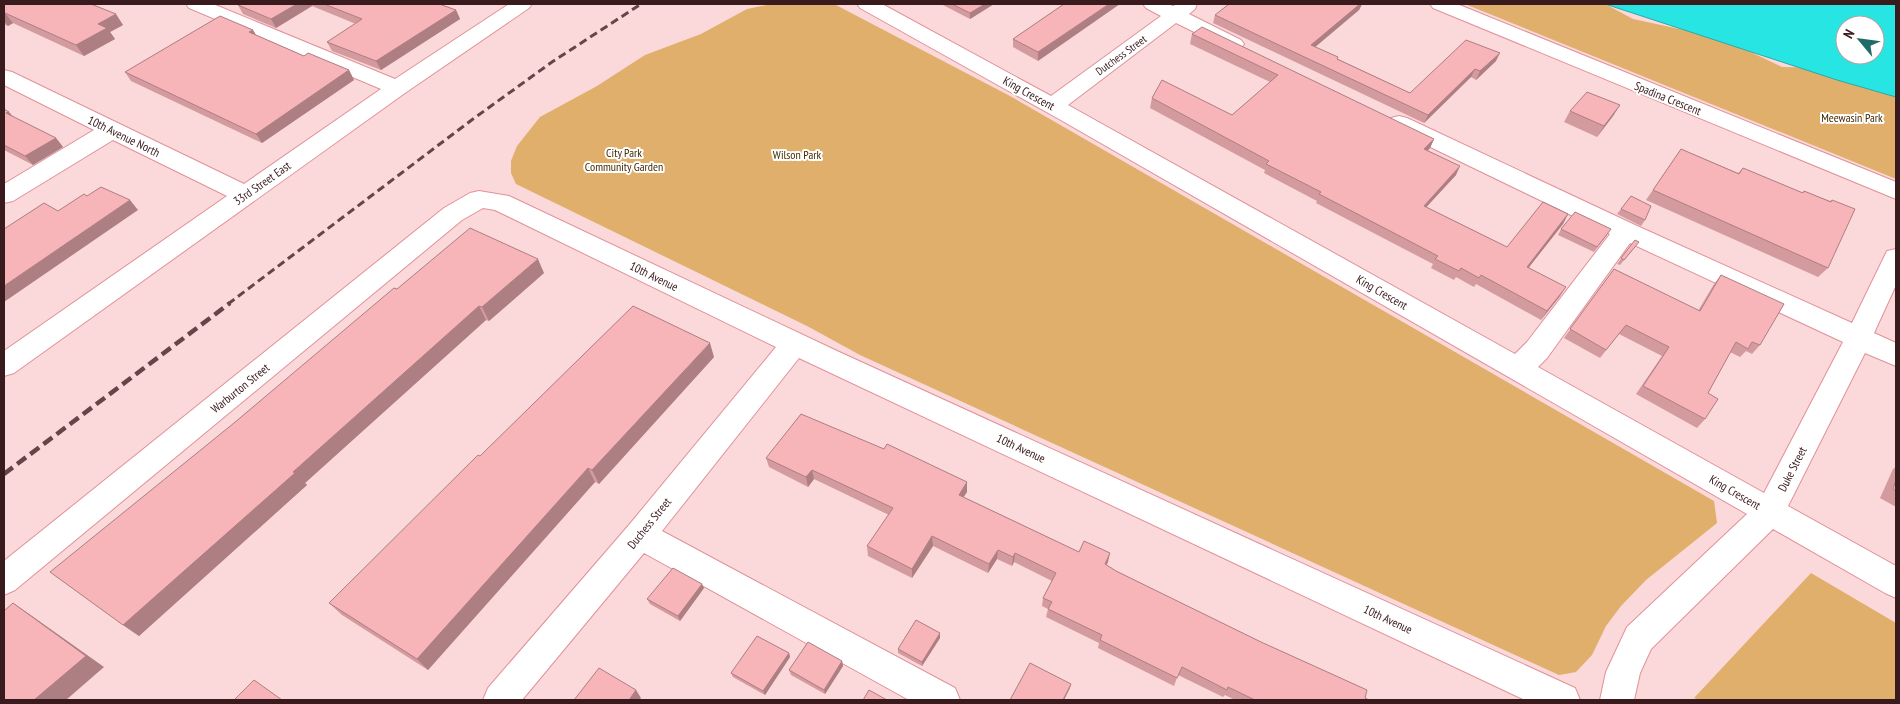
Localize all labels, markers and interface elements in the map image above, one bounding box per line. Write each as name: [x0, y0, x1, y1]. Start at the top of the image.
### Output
north arrow: [1835, 15, 1885, 65]
text: N: [1839, 26, 1858, 41]
street label: Dutchess Street: [1093, 32, 1149, 78]
street label: King Crescent: [1001, 73, 1058, 114]
street label: Spadina Crescent: [1632, 78, 1704, 118]
park label: Meewasin Park: [1821, 110, 1883, 125]
street label: 10th Avenue North: [86, 112, 162, 160]
park label: City Park Community Garden: [585, 145, 663, 174]
park label: Wilson Park: [773, 147, 822, 162]
street label: 33rd Street East: [230, 157, 294, 208]
street label: 10th Avenue: [627, 258, 681, 294]
street label: King Crescent: [1354, 271, 1411, 313]
street label: Warburton Street: [208, 359, 273, 416]
street label: 10th Avenue: [994, 430, 1048, 466]
street label: Duke Street: [1774, 443, 1810, 494]
street label: King Crescent: [1707, 471, 1764, 513]
street label: Duchess Street: [624, 494, 675, 552]
street label: 10th Avenue: [1361, 601, 1415, 637]

